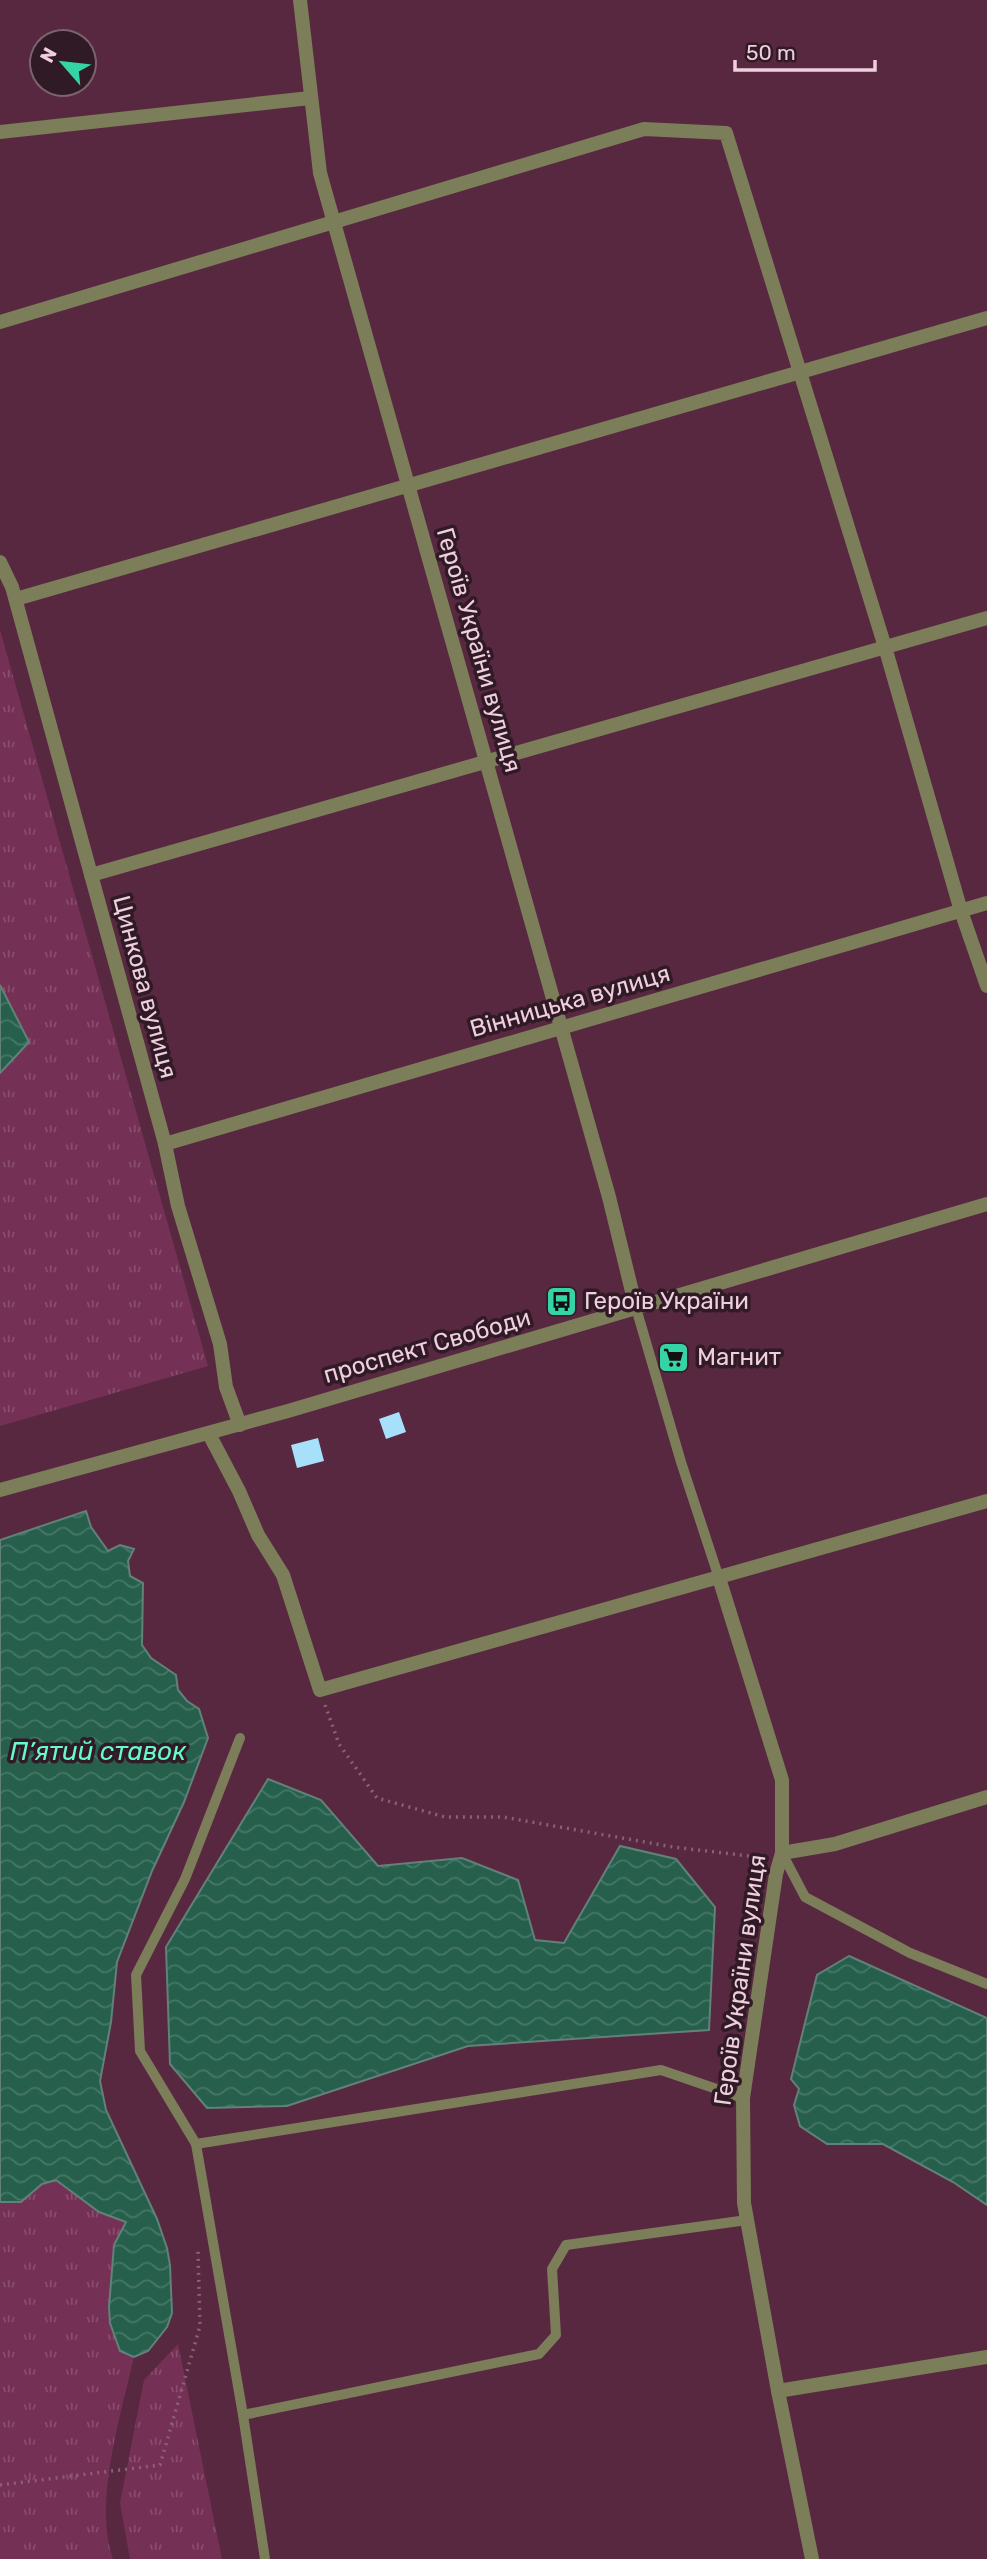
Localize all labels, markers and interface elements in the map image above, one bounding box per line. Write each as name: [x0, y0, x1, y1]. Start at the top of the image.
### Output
north arrow: [28, 28, 98, 98]
scale bar: [735, 28, 875, 72]
text: 50 m: [746, 40, 796, 65]
text: N: [35, 44, 62, 67]
street label: Героїв України вулиця: [431, 525, 527, 775]
street label: Цинкова вулиця: [107, 893, 183, 1081]
street label: Вінницька вулиця: [467, 959, 673, 1043]
bus stop icon: Героїв України: [544, 1284, 578, 1318]
place label: Героїв України: [584, 1287, 749, 1315]
street label: проспект Свободи: [320, 1303, 534, 1389]
supermarket icon: Магнит: [657, 1340, 691, 1374]
place label: Магнит: [697, 1343, 781, 1371]
water label: П’ятий ставок: [10, 1736, 186, 1767]
street label: Героїв України вулиця: [709, 1853, 771, 2107]

